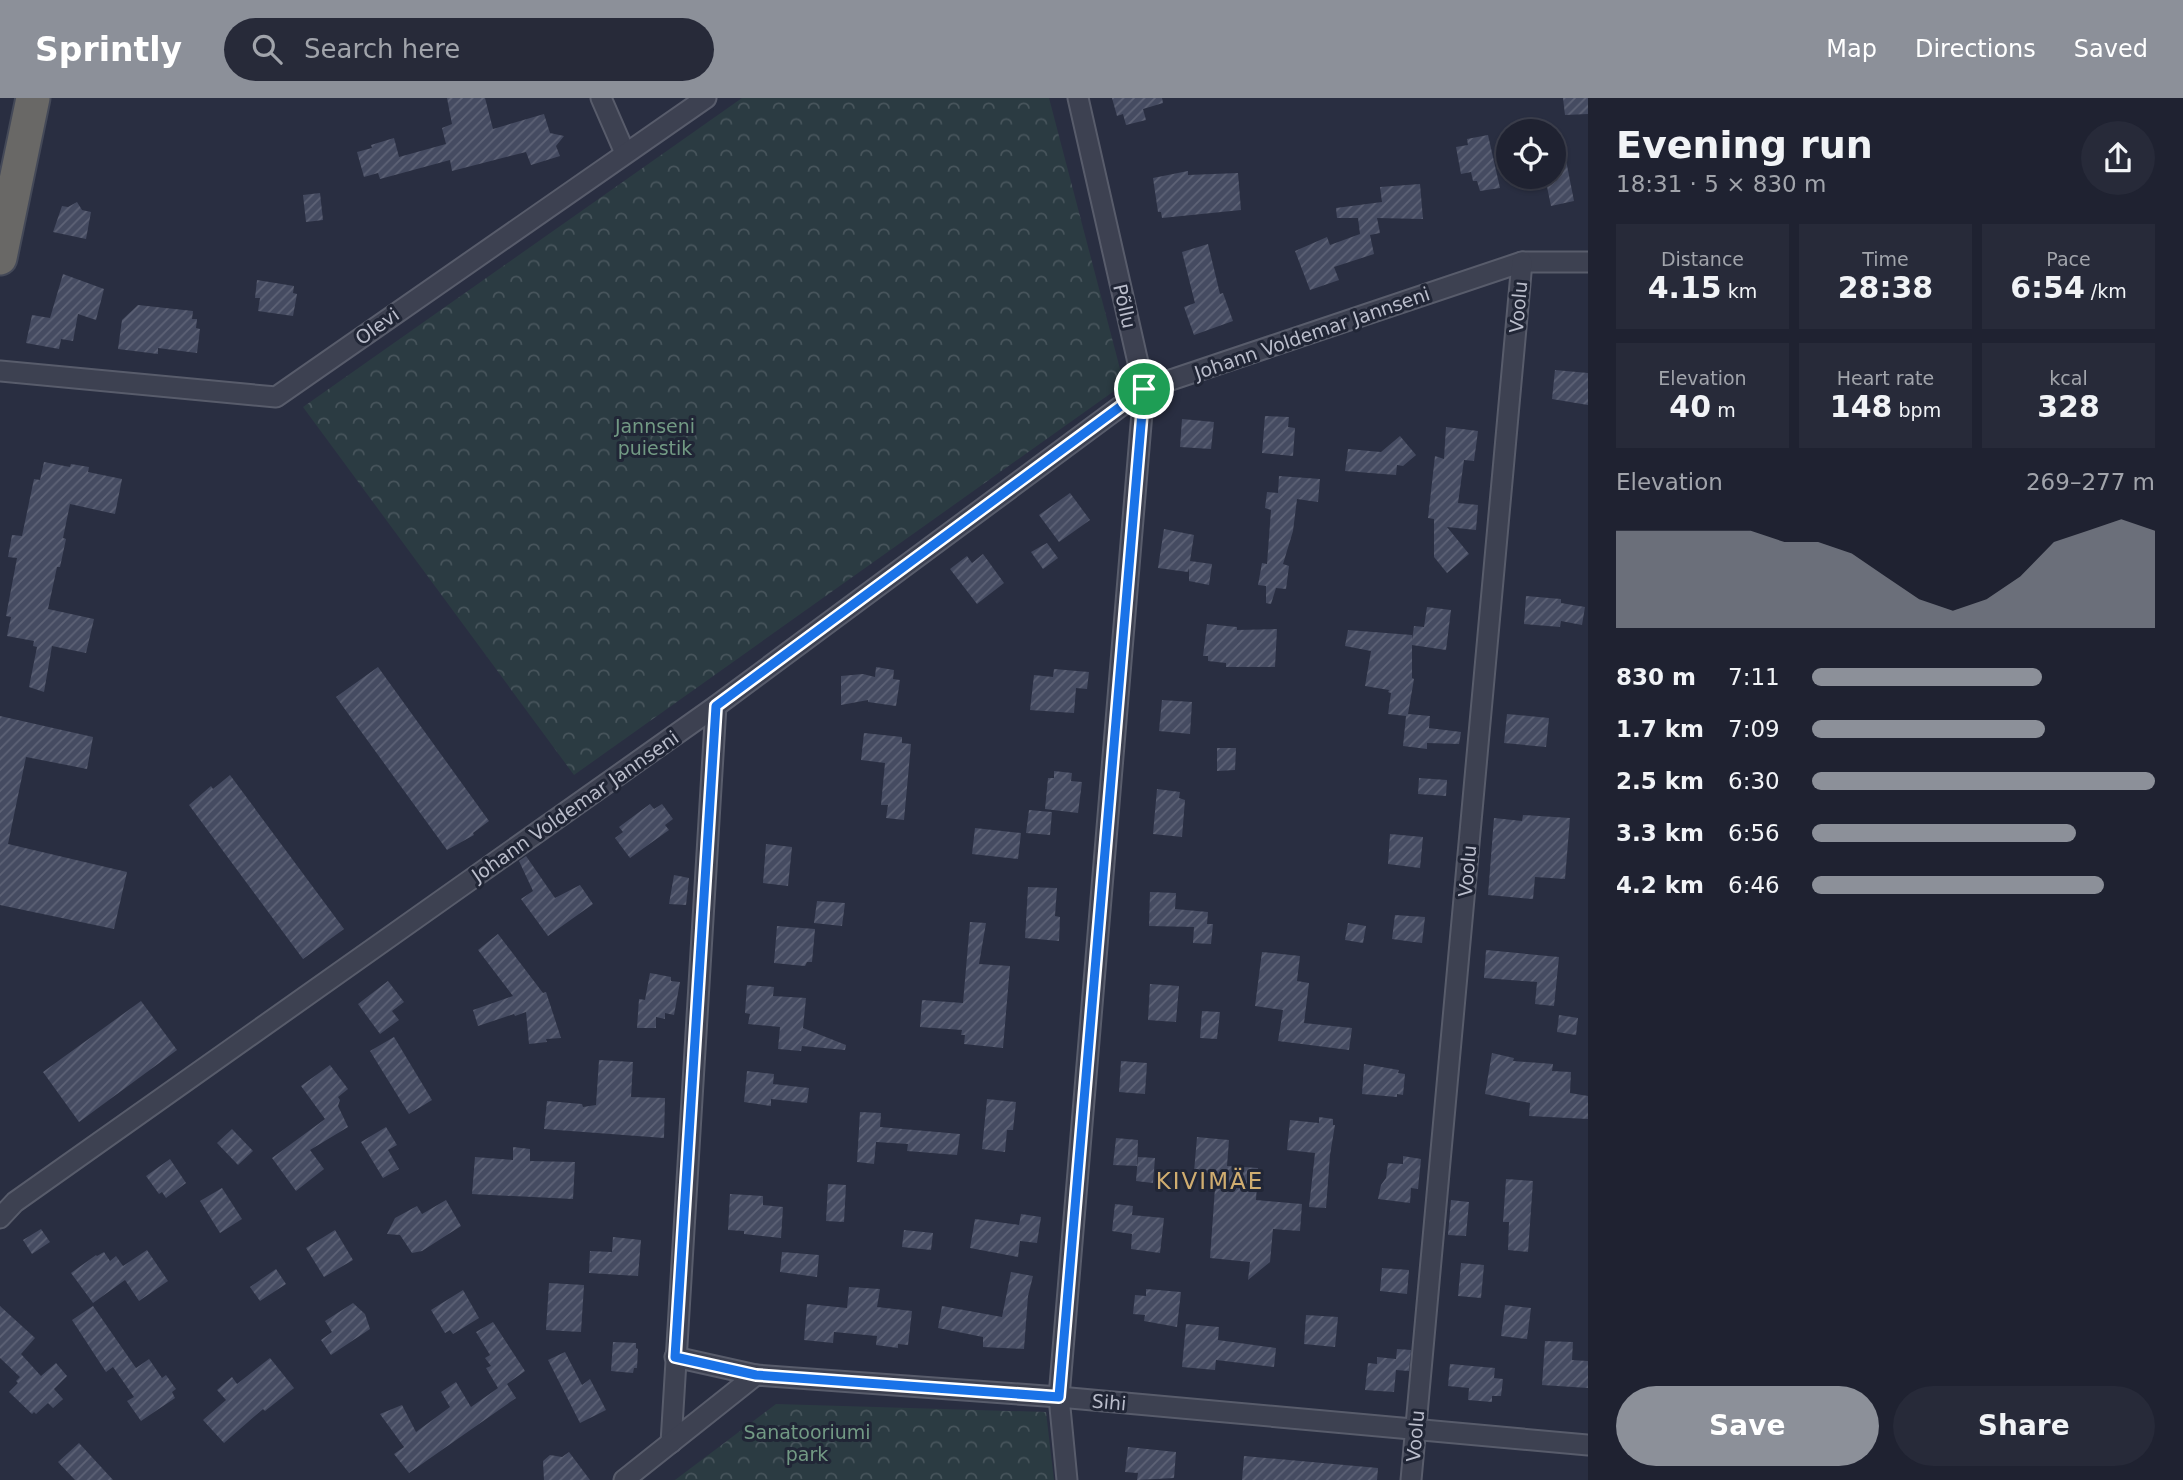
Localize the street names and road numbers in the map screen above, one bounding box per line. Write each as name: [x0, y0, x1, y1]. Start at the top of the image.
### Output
street label: Voolu: [1505, 280, 1531, 334]
street label: Põllu: [1109, 282, 1141, 330]
street label: Johann Voldemar Jannseni: [1190, 282, 1433, 384]
street label: Olevi: [351, 303, 403, 349]
street label: Johann Voldemar Jannseni: [467, 726, 683, 887]
street label: Voolu: [1454, 844, 1480, 898]
street label: Sihi: [1091, 1390, 1127, 1414]
street label: Voolu: [1402, 1409, 1428, 1463]

